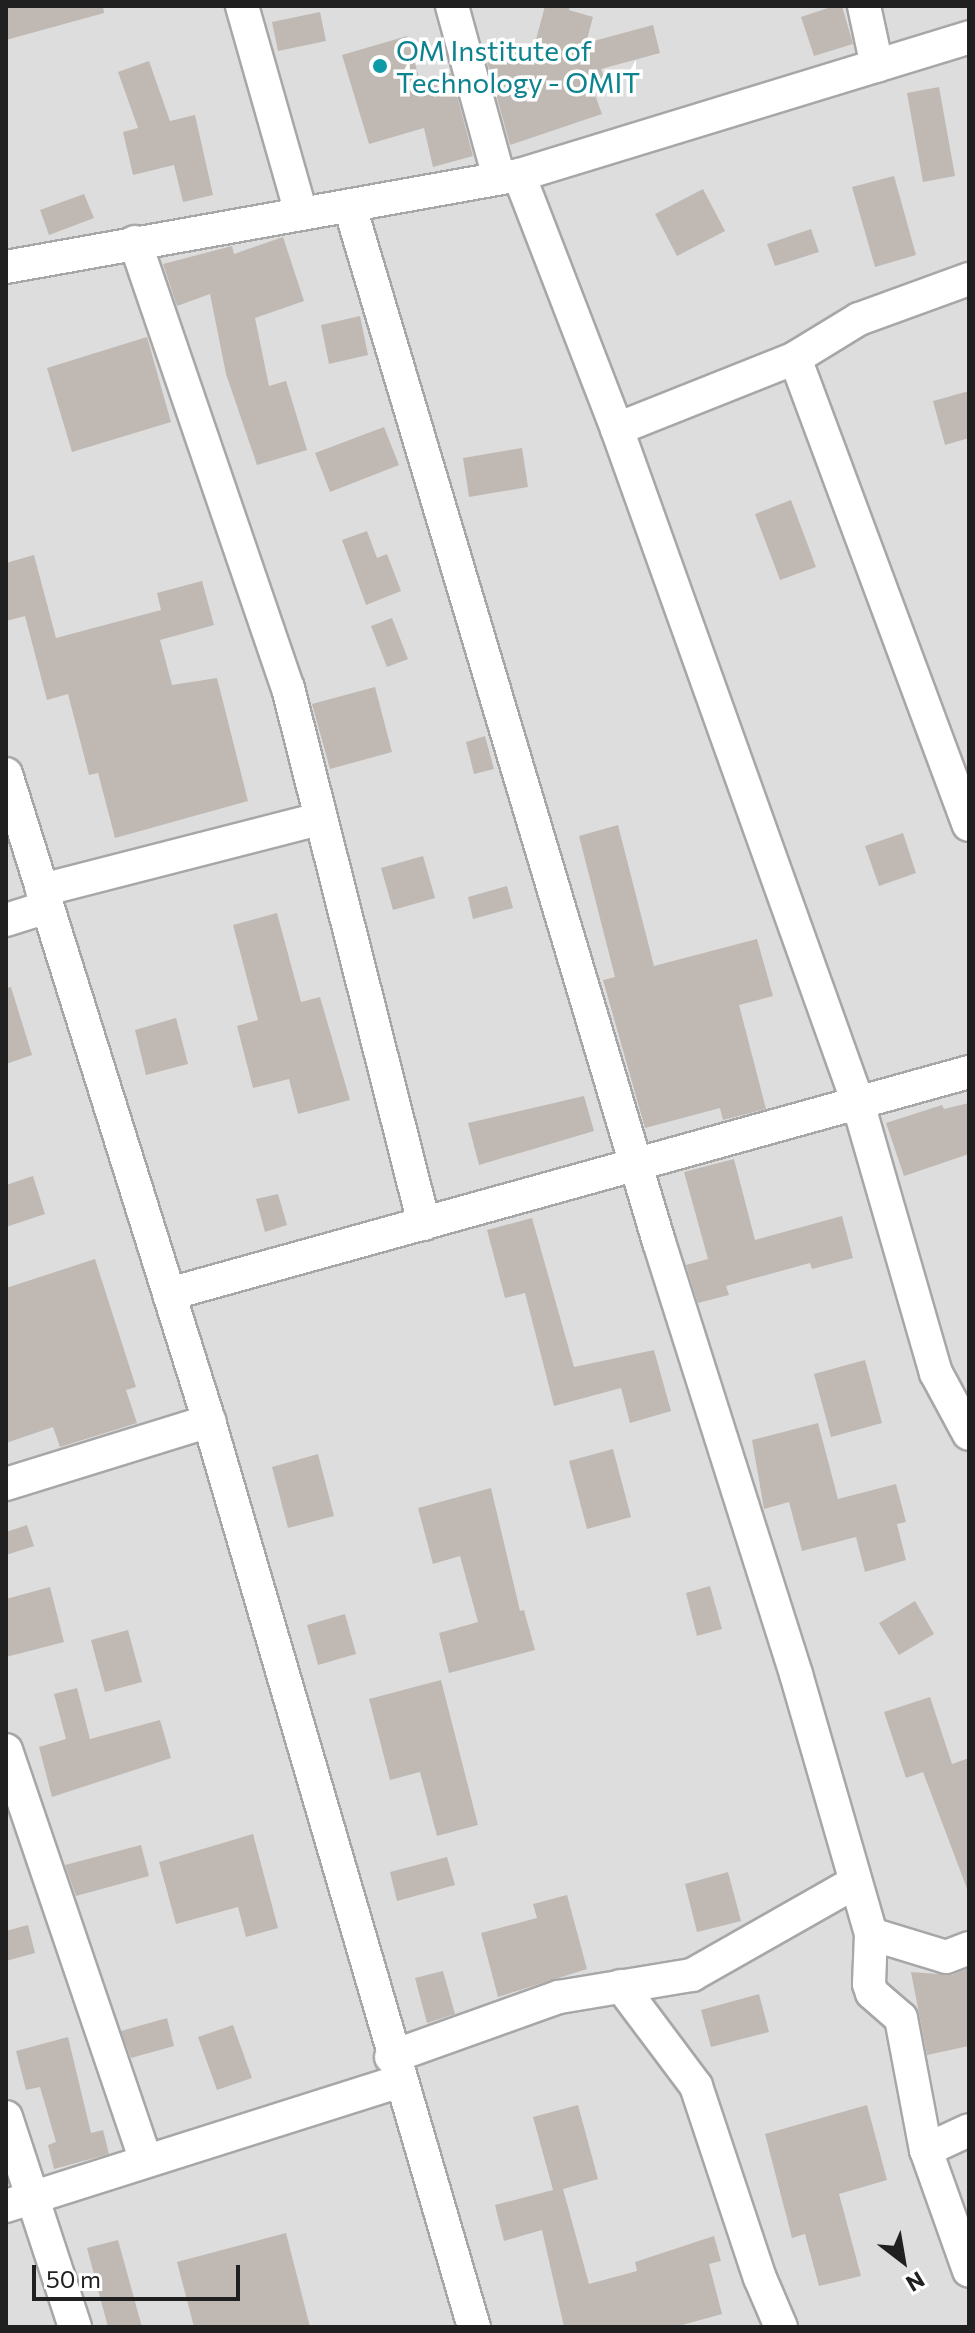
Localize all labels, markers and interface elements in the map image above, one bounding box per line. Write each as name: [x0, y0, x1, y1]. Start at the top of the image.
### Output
place label: OM Institute of Technology - OMIT: [396, 33, 640, 99]
marker: OM Institute of Technology - OMIT: [371, 57, 389, 75]
north arrow: [863, 2221, 943, 2301]
scale bar: [36, 2249, 244, 2299]
text: 50 m: [46, 2264, 101, 2293]
text: N: [902, 2266, 930, 2298]

